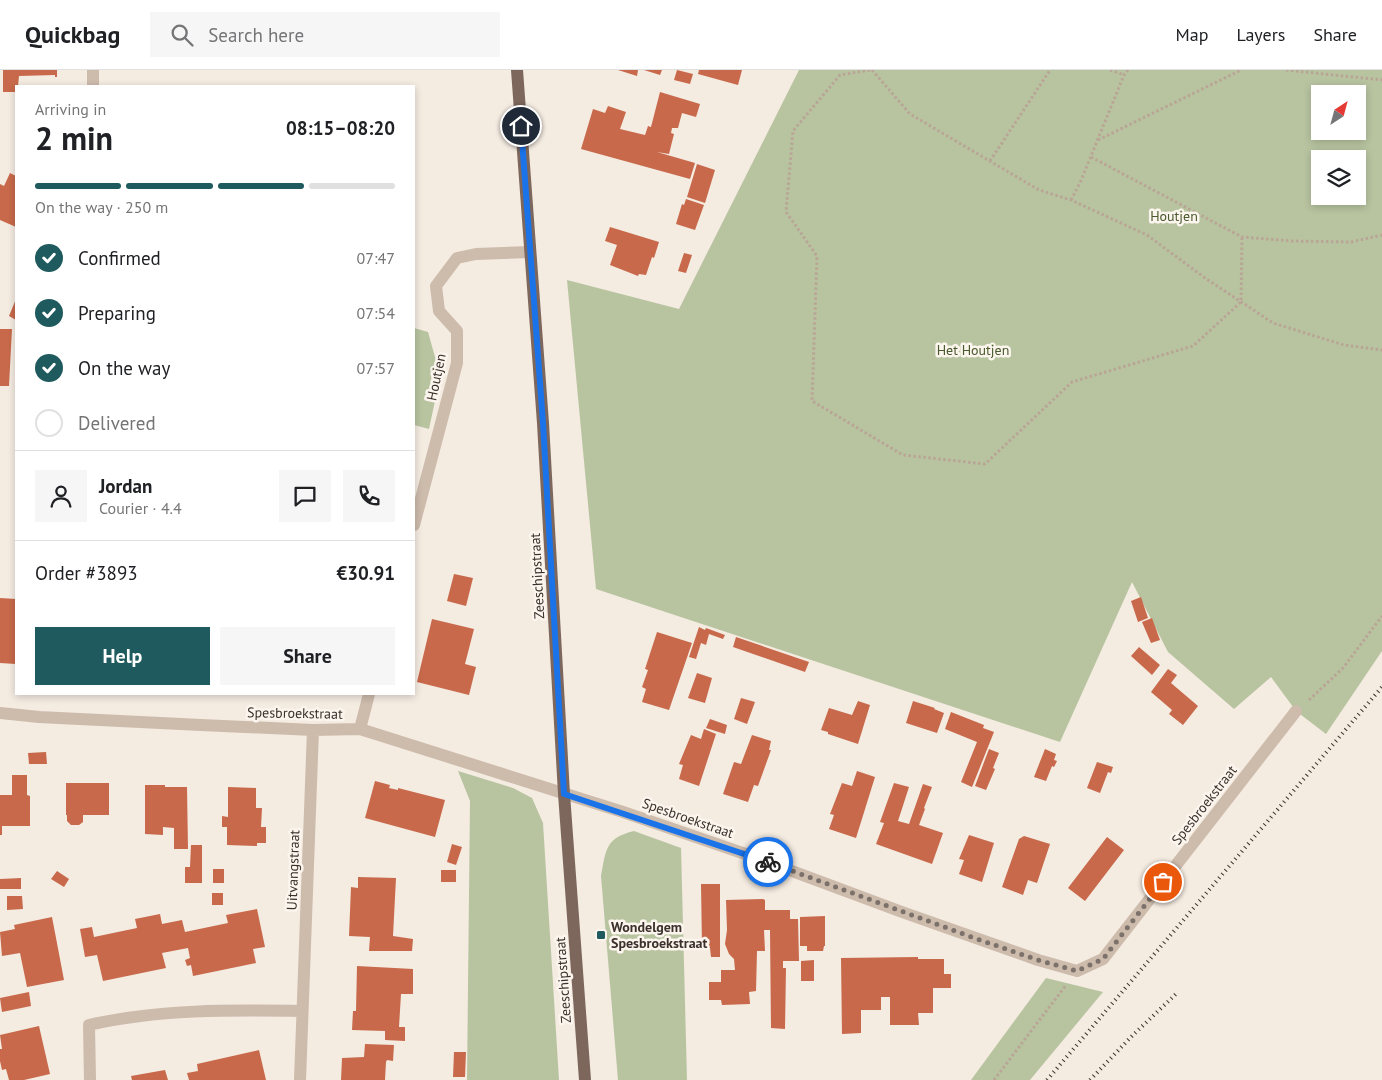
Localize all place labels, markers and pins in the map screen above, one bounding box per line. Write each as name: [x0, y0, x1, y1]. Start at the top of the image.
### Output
pin: [500, 105, 542, 147]
pin: [1142, 861, 1184, 903]
place label: Wondelgem Spesbroekstraat: [611, 918, 708, 952]
marker: Wondelgem Spesbroekstraat: [595, 929, 607, 941]

